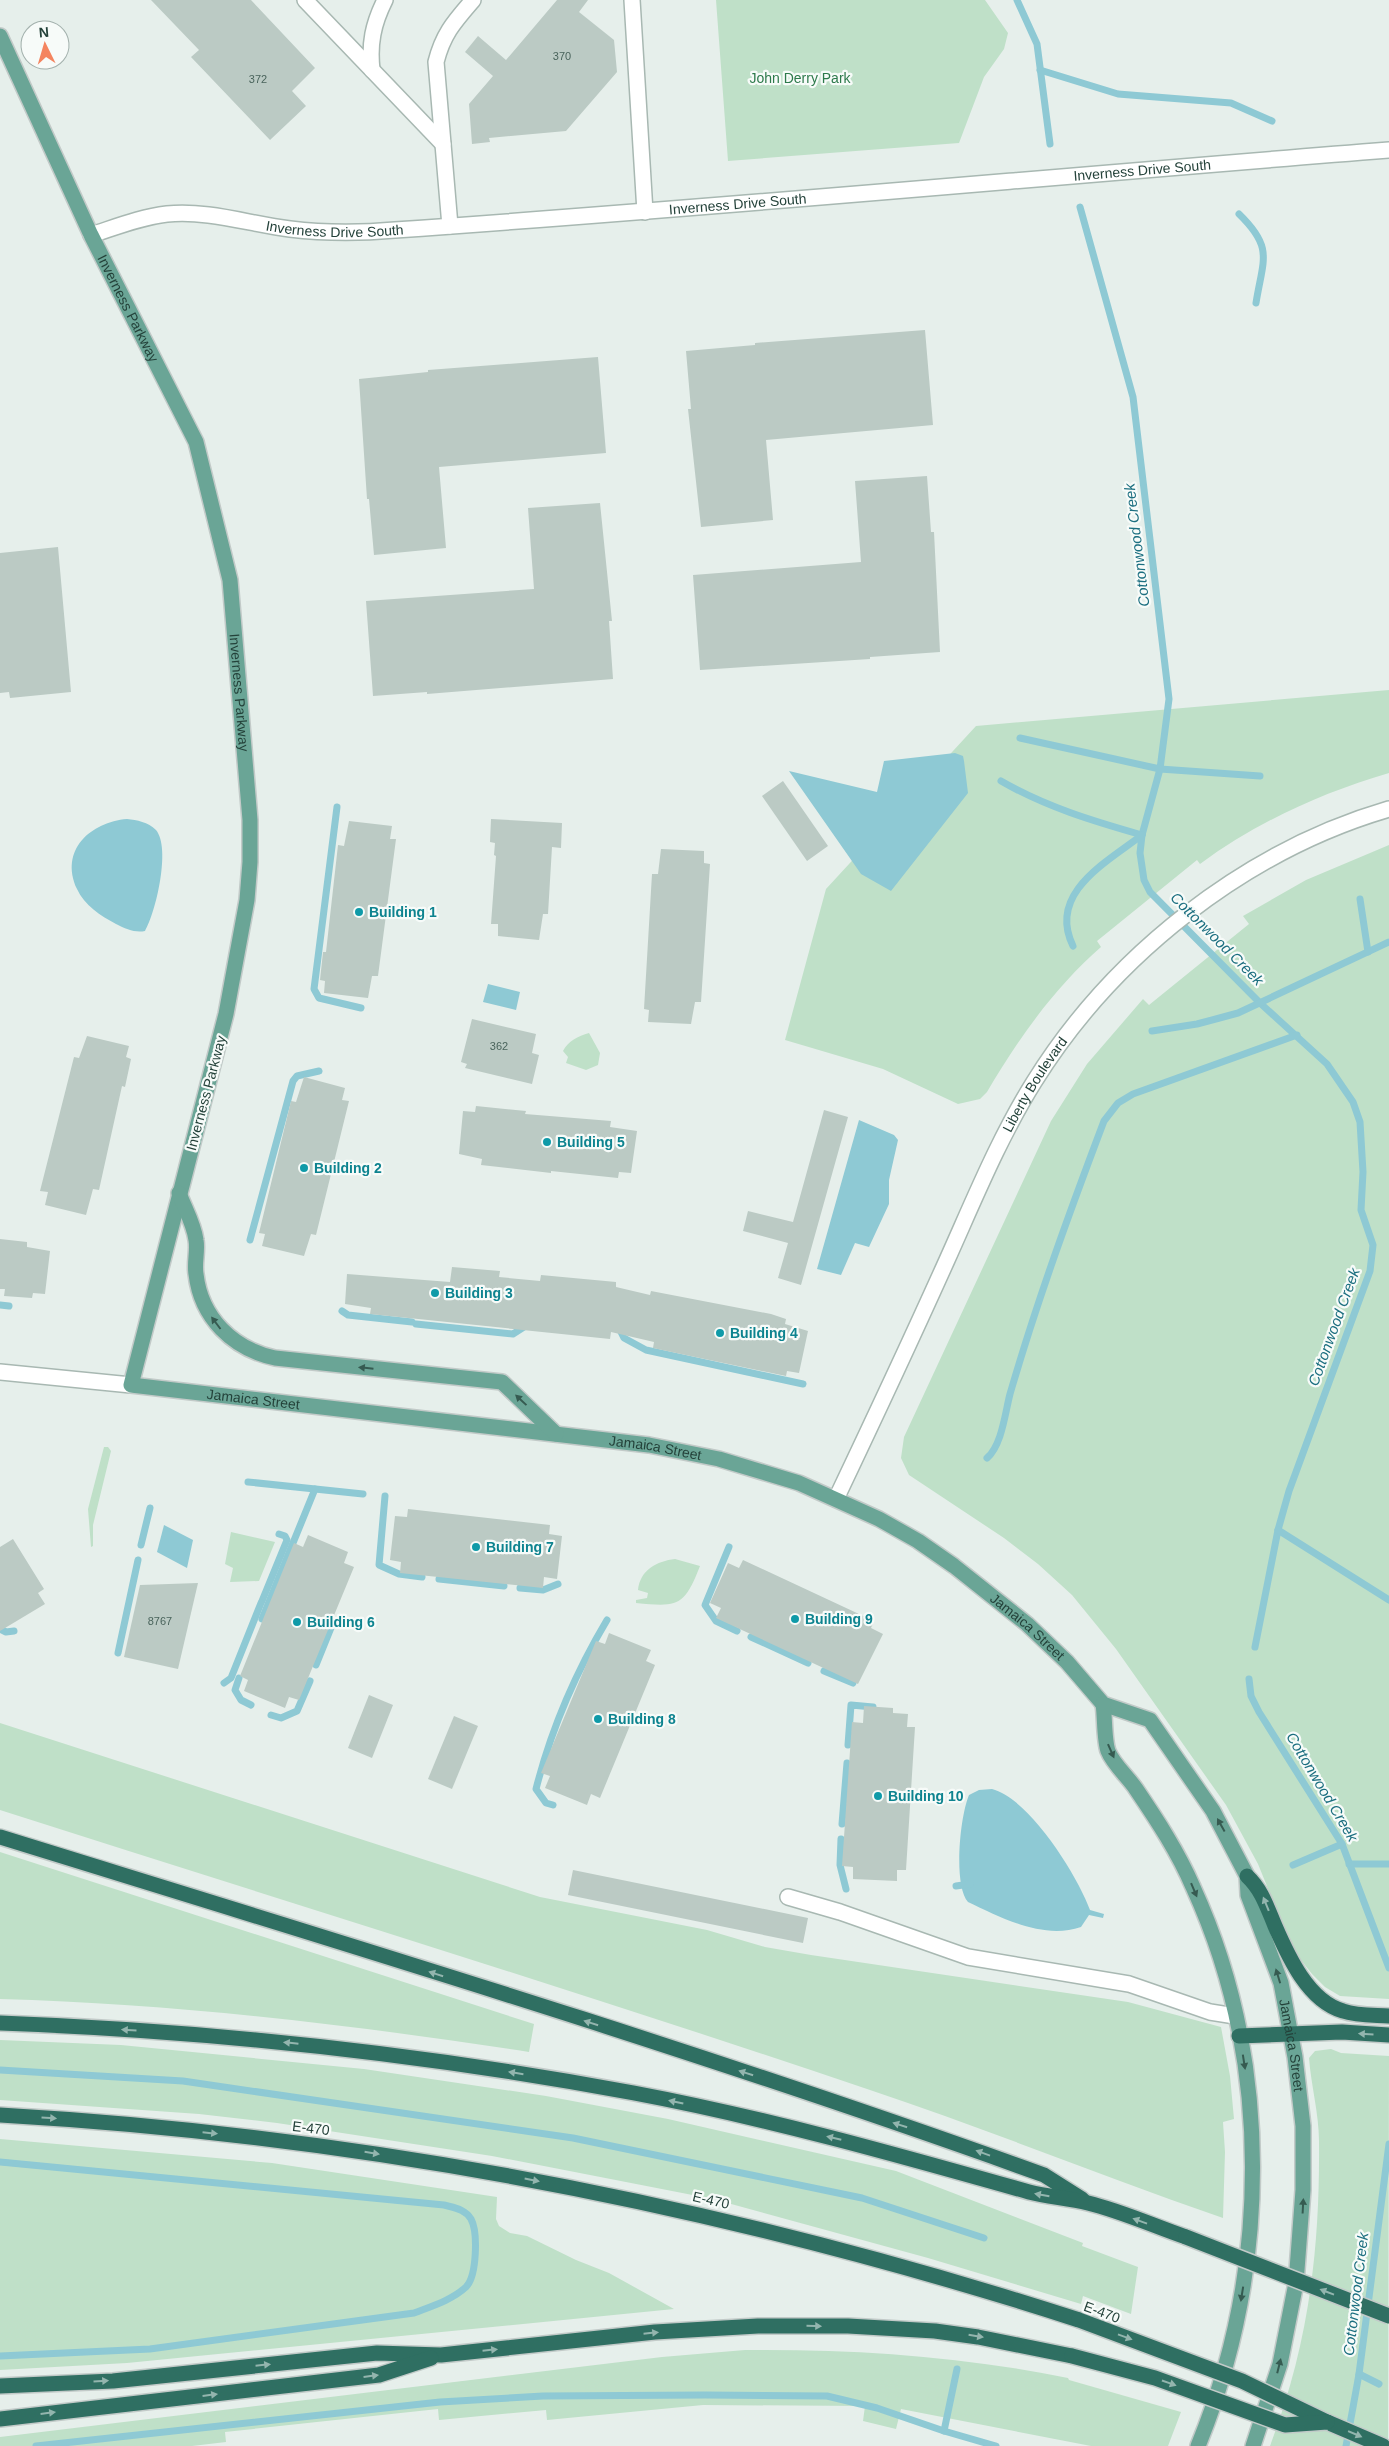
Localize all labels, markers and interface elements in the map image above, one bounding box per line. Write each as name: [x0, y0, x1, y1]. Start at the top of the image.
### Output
north arrow: [20, 20, 70, 70]
text: N: [38, 24, 50, 40]
house number: 370: [553, 50, 571, 62]
park label: John Derry Park: [749, 70, 852, 86]
house number: 372: [249, 73, 267, 85]
street label: Inverness Drive South: [1073, 156, 1212, 184]
street label: Inverness Drive South: [668, 190, 807, 217]
street label: Inverness Drive South: [265, 217, 404, 240]
street label: Inverness Parkway: [94, 252, 162, 365]
water label: Cottonwood Creek: [1120, 481, 1153, 608]
street label: Inverness Parkway: [226, 633, 252, 752]
water label: Cottonwood Creek: [1167, 889, 1268, 990]
place label: Building 1: [369, 904, 437, 920]
marker: Building 1: [353, 906, 365, 918]
street label: Inverness Parkway: [183, 1034, 229, 1152]
street label: Liberty Boulevard: [999, 1034, 1070, 1135]
house number: 362: [490, 1040, 508, 1052]
place label: Building 5: [557, 1134, 625, 1150]
marker: Building 5: [541, 1136, 553, 1148]
place label: Building 2: [314, 1160, 382, 1176]
marker: Building 2: [298, 1162, 310, 1174]
water label: Cottonwood Creek: [1304, 1264, 1363, 1388]
place label: Building 3: [445, 1285, 513, 1301]
marker: Building 3: [429, 1287, 441, 1299]
one-way arrow: [211, 1317, 222, 1330]
place label: Building 4: [730, 1325, 798, 1341]
marker: Building 4: [714, 1327, 726, 1339]
one-way arrow: [358, 1364, 374, 1372]
street label: Jamaica Street: [206, 1386, 301, 1413]
one-way arrow: [515, 1394, 527, 1406]
street label: Jamaica Street: [608, 1432, 703, 1463]
place label: Building 7: [486, 1539, 554, 1555]
marker: Building 7: [470, 1541, 482, 1553]
street label: Jamaica Street: [987, 1590, 1068, 1664]
place label: Building 9: [805, 1611, 873, 1627]
marker: Building 9: [789, 1613, 801, 1625]
place label: Building 6: [307, 1614, 375, 1630]
house number: 8767: [148, 1615, 172, 1627]
marker: Building 6: [291, 1616, 303, 1628]
place label: Building 8: [608, 1711, 676, 1727]
marker: Building 8: [592, 1713, 604, 1725]
water label: Cottonwood Creek: [1283, 1729, 1362, 1846]
one-way arrow: [1107, 1744, 1115, 1758]
place label: Building 10: [888, 1788, 964, 1804]
marker: Building 10: [872, 1790, 884, 1802]
one-way arrow: [1217, 1818, 1225, 1832]
one-way arrow: [1191, 1883, 1199, 1897]
one-way arrow: [1262, 1897, 1270, 1911]
one-way arrow: [1274, 1968, 1282, 1983]
one-way arrow: [429, 1969, 444, 1977]
street label: Jamaica Street: [1276, 1997, 1307, 2092]
one-way arrow: [583, 2019, 598, 2027]
one-way arrow: [121, 2025, 137, 2033]
one-way arrow: [1357, 2029, 1373, 2037]
one-way arrow: [282, 2039, 298, 2047]
one-way arrow: [1240, 2055, 1248, 2071]
one-way arrow: [508, 2069, 524, 2077]
one-way arrow: [738, 2069, 753, 2076]
one-way arrow: [668, 2098, 683, 2106]
one-way arrow: [41, 2114, 57, 2122]
street label: E-470: [291, 2118, 331, 2138]
one-way arrow: [892, 2120, 907, 2128]
one-way arrow: [203, 2129, 219, 2137]
one-way arrow: [827, 2134, 842, 2142]
one-way arrow: [364, 2149, 380, 2157]
one-way arrow: [975, 2149, 990, 2156]
one-way arrow: [524, 2176, 540, 2184]
street label: E-470: [691, 2188, 731, 2212]
one-way arrow: [1033, 2190, 1049, 2198]
one-way arrow: [1299, 2198, 1307, 2214]
one-way arrow: [1132, 2217, 1147, 2225]
water label: Cottonwood Creek: [1339, 2230, 1372, 2357]
one-way arrow: [1238, 2286, 1246, 2302]
one-way arrow: [1320, 2288, 1335, 2295]
street label: E-470: [1082, 2298, 1122, 2326]
one-way arrow: [806, 2322, 822, 2330]
one-way arrow: [644, 2329, 660, 2337]
one-way arrow: [968, 2333, 984, 2341]
one-way arrow: [1117, 2334, 1132, 2341]
one-way arrow: [482, 2346, 498, 2354]
one-way arrow: [1275, 2359, 1283, 2374]
one-way arrow: [255, 2361, 271, 2369]
one-way arrow: [364, 2372, 380, 2380]
one-way arrow: [93, 2377, 109, 2385]
one-way arrow: [1162, 2380, 1177, 2387]
one-way arrow: [202, 2391, 218, 2399]
one-way arrow: [41, 2409, 57, 2417]
one-way arrow: [1348, 2430, 1363, 2438]

